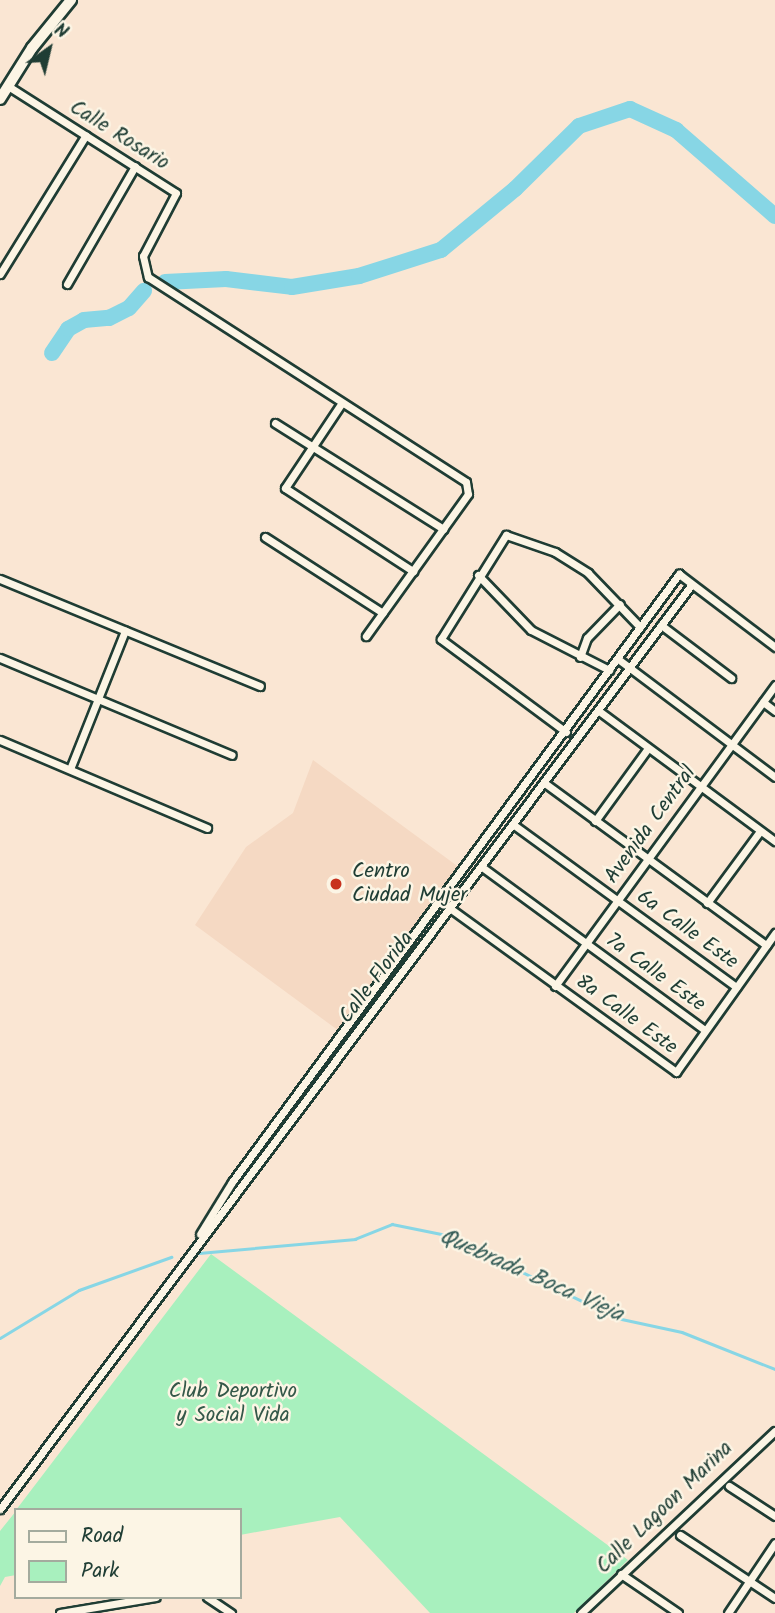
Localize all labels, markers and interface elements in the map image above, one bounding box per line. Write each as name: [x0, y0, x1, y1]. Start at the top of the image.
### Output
north arrow: [14, 14, 84, 84]
text: N: [47, 16, 74, 47]
street label: Calle Rosario: [65, 95, 173, 177]
street label: Avenida Central: [600, 761, 702, 889]
place label: Centro Ciudad Mujer: [352, 859, 467, 909]
marker: Centro Ciudad Mujer: [326, 874, 346, 894]
street label: 6a Calle Este: [631, 885, 743, 975]
street label: Calle Florida: [334, 927, 420, 1029]
street label: 7a Calle Este: [600, 928, 710, 1018]
street label: 8a Calle Este: [570, 969, 682, 1061]
water label: Quebrada Boca Vieja: [435, 1223, 627, 1329]
park label: Club Deportivo y Social Vida: [169, 1379, 297, 1429]
street label: Calle Lagoon Marina: [592, 1436, 738, 1580]
legend: [14, 1508, 242, 1599]
text: Road: [81, 1520, 123, 1553]
text: Park: [81, 1555, 119, 1588]

